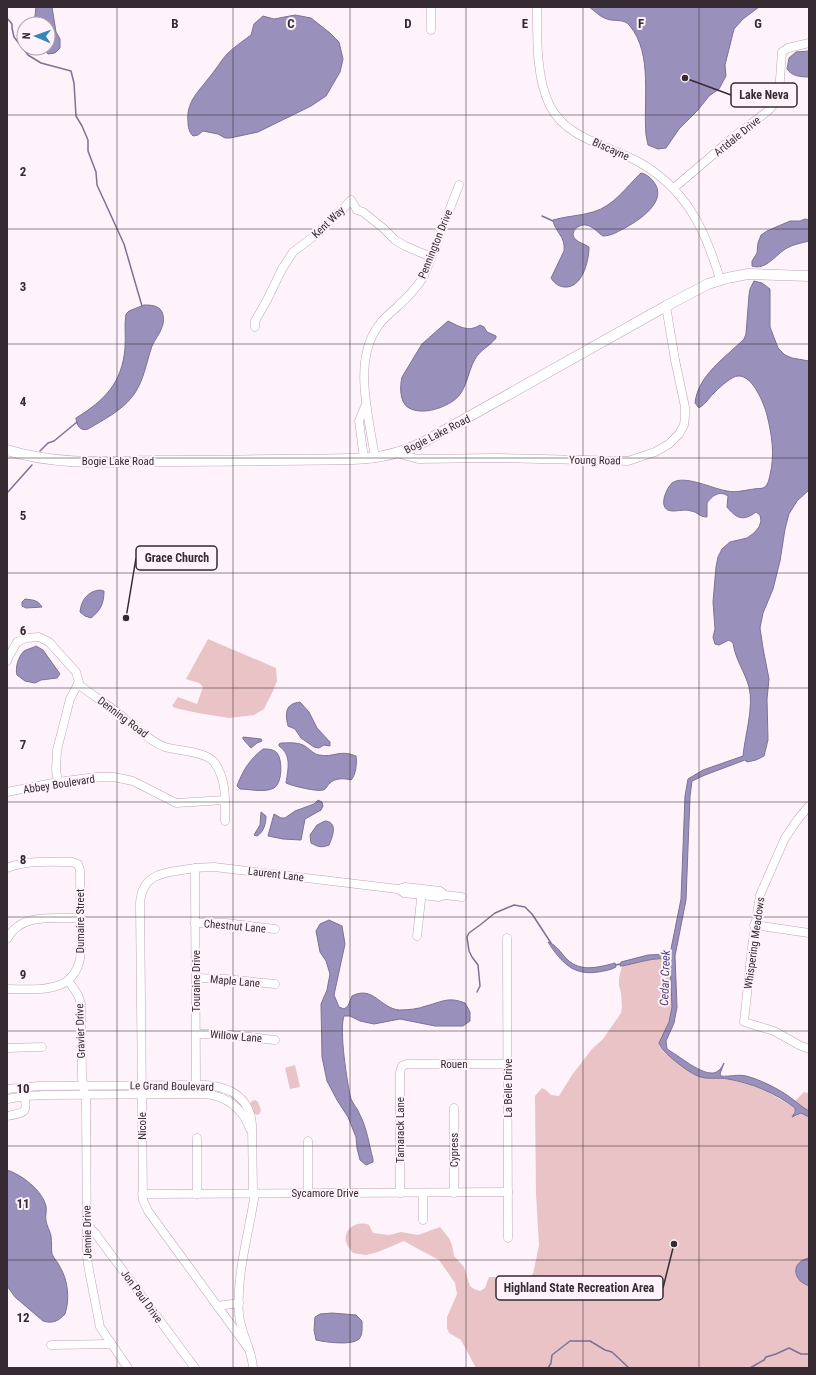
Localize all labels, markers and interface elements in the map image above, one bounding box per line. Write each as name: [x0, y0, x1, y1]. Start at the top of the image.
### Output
north arrow: [16, 16, 56, 56]
text: B: [171, 16, 179, 31]
text: C: [287, 16, 295, 31]
text: D: [404, 16, 412, 31]
text: E: [522, 16, 529, 31]
text: F: [638, 16, 644, 31]
text: G: [754, 16, 762, 31]
text: N: [20, 32, 33, 39]
callout: Lake Neva: [731, 83, 797, 107]
text: Lake Neva: [739, 88, 789, 102]
street label: Artdale Drive: [711, 114, 763, 159]
street label: Biscayne: [590, 136, 631, 163]
text: 2: [20, 164, 27, 179]
street label: Kent Way: [309, 203, 348, 241]
street label: Pennington Drive: [416, 208, 455, 281]
text: 3: [20, 279, 26, 294]
text: 4: [20, 394, 27, 409]
street label: Bogie Lake Road: [402, 412, 472, 457]
street label: Young Road: [569, 454, 621, 467]
street label: Bogie Lake Road: [82, 455, 154, 468]
text: 5: [20, 508, 27, 523]
callout: Grace Church: [136, 546, 217, 570]
text: Grace Church: [145, 551, 209, 565]
text: 6: [20, 623, 27, 638]
street label: Denning Road: [95, 694, 151, 741]
text: 7: [20, 737, 27, 752]
street label: Abbey Boulevard: [22, 772, 96, 797]
text: 8: [20, 852, 26, 867]
street label: Laurent Lane: [247, 865, 305, 884]
street label: Dumaire Street: [74, 889, 87, 953]
street label: Whispering Meadows: [742, 896, 767, 990]
street label: Chestnut Lane: [203, 917, 267, 936]
water label: Cedar Creek: [657, 949, 673, 1006]
street label: Touraine Drive: [190, 950, 203, 1012]
text: 9: [20, 967, 26, 982]
street label: Maple Lane: [209, 973, 261, 990]
street label: Gravier Drive: [73, 1003, 88, 1059]
street label: Willow Lane: [209, 1028, 262, 1045]
street label: Rouen: [440, 1058, 468, 1071]
street label: La Belle Drive: [502, 1059, 515, 1117]
street label: Le Grand Boulevard: [130, 1079, 214, 1094]
text: 10: [16, 1081, 30, 1096]
street label: Tamarack Lane: [394, 1097, 407, 1163]
street label: Nicole: [136, 1112, 149, 1140]
street label: Cypress: [448, 1133, 461, 1167]
street label: Sycamore Drive: [291, 1187, 359, 1200]
text: 11: [16, 1196, 30, 1211]
street label: Jennie Drive: [81, 1205, 94, 1259]
street label: Jon Paul Drive: [118, 1267, 165, 1325]
callout: Highland State Recreation Area: [496, 1276, 663, 1300]
text: Highland State Recreation Area: [504, 1281, 655, 1295]
text: 12: [16, 1310, 30, 1325]

